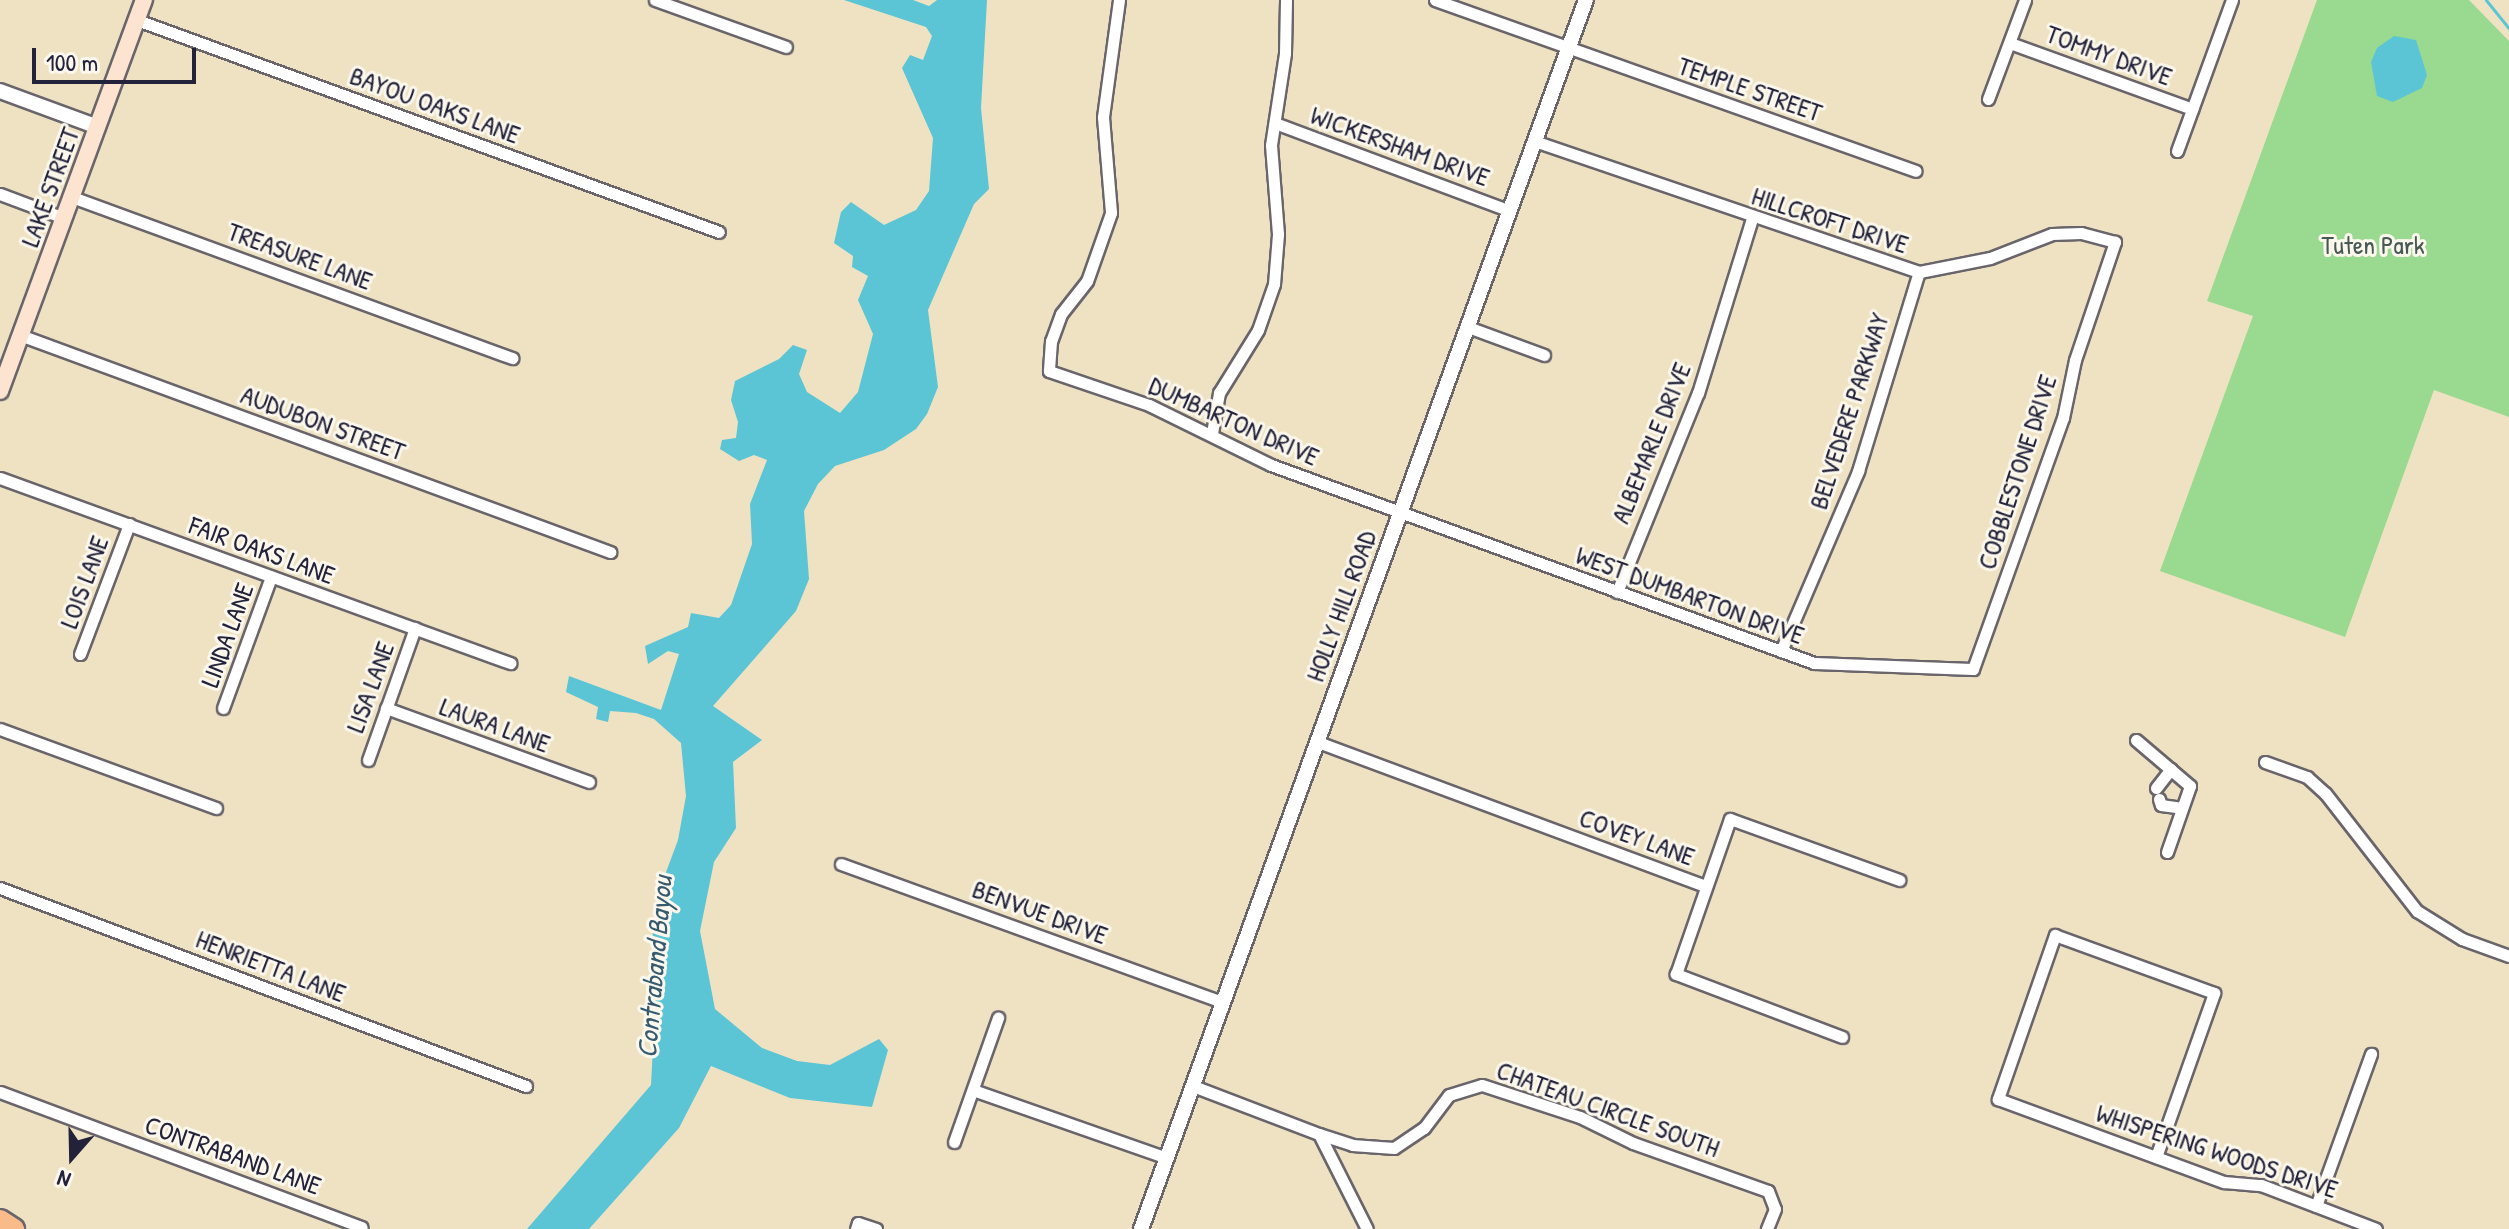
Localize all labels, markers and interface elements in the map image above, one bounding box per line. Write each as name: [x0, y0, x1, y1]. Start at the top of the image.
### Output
street label: TOMMY DRIVE: [2042, 18, 2176, 92]
scale bar: [36, 32, 200, 82]
text: 100 m: [46, 46, 98, 78]
street label: TEMPLE STREET: [1674, 50, 1826, 128]
street label: BAYOU OAKS LANE: [346, 60, 524, 150]
street label: WICKERSHAM DRIVE: [1306, 99, 1494, 193]
street label: LAKE STREET: [14, 123, 86, 251]
street label: HILLCROFT DRIVE: [1748, 180, 1912, 260]
street label: TREASURE LANE: [224, 215, 376, 297]
park label: Tuten Park: [2321, 229, 2425, 261]
street label: BELVEDERE PARKWAY: [1803, 309, 1895, 513]
street label: ALBEMARLE DRIVE: [1605, 358, 1697, 528]
street label: DUMBARTON DRIVE: [1144, 370, 1324, 472]
street label: COBBLESTONE DRIVE: [1971, 371, 2063, 573]
street label: AUDUBON STREET: [237, 379, 409, 467]
street label: FAIR OAKS LANE: [185, 509, 339, 591]
street label: HOLLY HILL ROAD: [1299, 526, 1383, 686]
street label: LOIS LANE: [53, 532, 115, 632]
street label: WEST DUMBARTON DRIVE: [1572, 539, 1808, 651]
street label: LINDA LANE: [194, 579, 260, 691]
street label: LISA LANE: [339, 637, 401, 737]
street label: LAURA LANE: [436, 691, 554, 759]
street label: COVEY LANE: [1575, 802, 1699, 872]
street label: BENVUE DRIVE: [968, 873, 1112, 951]
water label: Contraband Bayou: [629, 875, 679, 1059]
street label: HENRIETTA LANE: [192, 923, 350, 1009]
street label: CHATEAU CIRCLE SOUTH: [1493, 1054, 1723, 1164]
street label: WHISPERING WOODS DRIVE: [2092, 1097, 2342, 1205]
street label: CONTRABAND LANE: [141, 1109, 325, 1201]
north arrow: [32, 1117, 112, 1197]
text: N: [53, 1163, 74, 1196]

